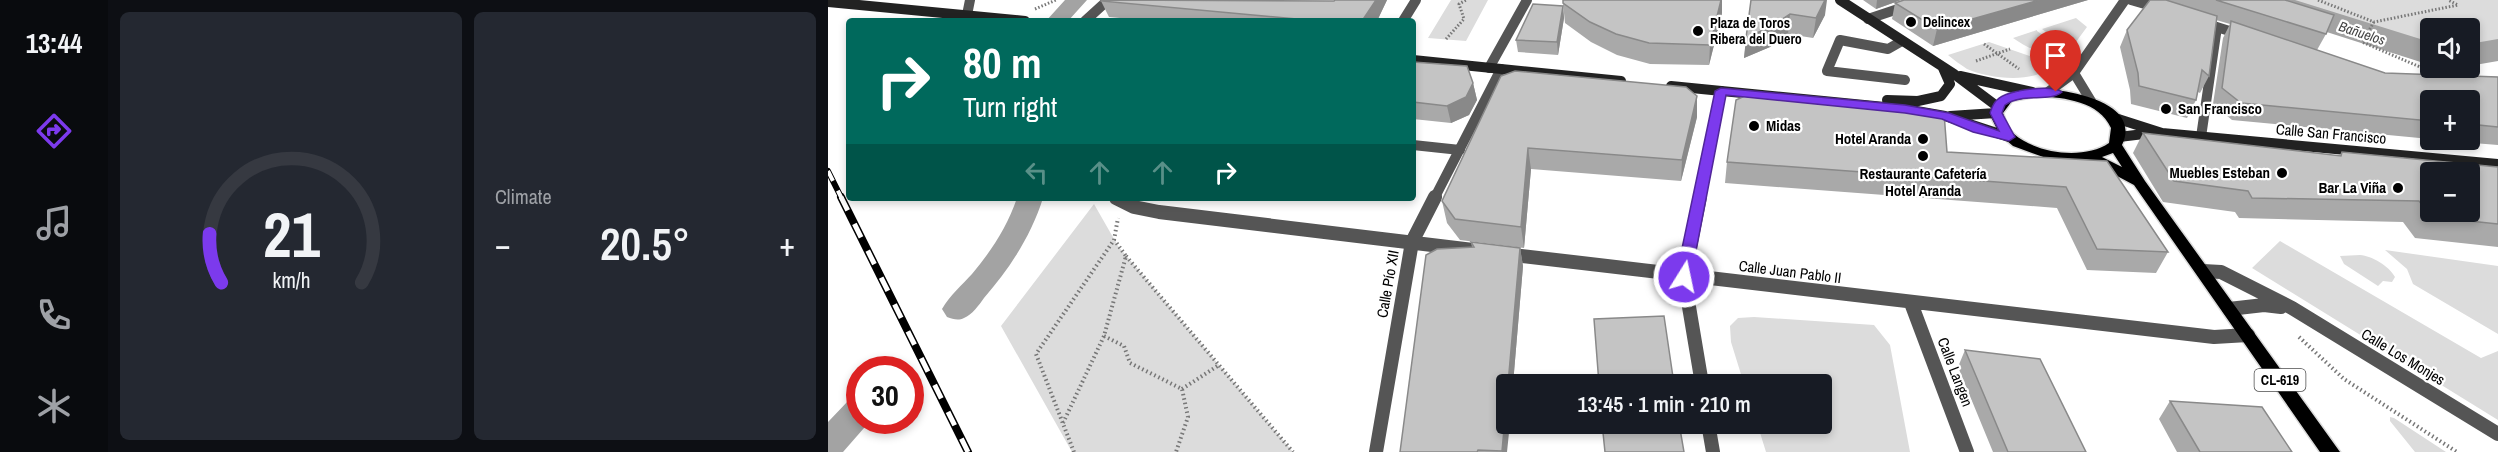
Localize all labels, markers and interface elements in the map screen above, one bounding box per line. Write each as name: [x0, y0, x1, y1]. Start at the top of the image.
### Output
place label: Delincex: [1923, 13, 1971, 31]
place label: Plaza de Toros Ribera del Duero: [1710, 14, 1802, 48]
marker: Delincex: [1904, 15, 1918, 29]
water label: Bañuelos: [2336, 17, 2388, 49]
map controls: [2420, 18, 2480, 222]
button: sound: [2420, 18, 2480, 78]
marker: Plaza de Toros Ribera del Duero: [1691, 24, 1705, 38]
text: 13:44: [26, 25, 82, 61]
pin: [2030, 30, 2081, 92]
text: 80 m: [963, 35, 1042, 91]
icon: arrive: [2039, 39, 2072, 72]
icon: right: [864, 42, 942, 120]
text: Turn right: [963, 89, 1057, 125]
button: +: [2420, 90, 2480, 150]
place label: San Francisco: [2178, 98, 2262, 119]
marker: San Francisco: [2159, 102, 2173, 116]
icon: directions: [33, 110, 75, 152]
place label: Midas: [1766, 115, 1801, 136]
street label: Calle San Francisco: [2275, 118, 2387, 149]
marker: Midas: [1747, 119, 1761, 133]
place label: Hotel Aranda: [1835, 128, 1911, 149]
marker: Hotel Aranda: [1916, 132, 1930, 146]
marker: Restaurante Cafetería Hotel Aranda: [1916, 149, 1930, 163]
icon: left: [1020, 156, 1053, 189]
icon: ahead: [1083, 156, 1116, 189]
icon: ahead: [1146, 156, 1179, 189]
icon: right: [1209, 156, 1242, 189]
place label: Muebles Esteban: [2170, 162, 2270, 183]
button: −: [2420, 162, 2480, 222]
place label: Restaurante Cafetería Hotel Aranda: [1859, 163, 1987, 201]
marker: Muebles Esteban: [2275, 166, 2289, 180]
place label: Bar La Viña: [2319, 177, 2386, 198]
marker: Bar La Viña: [2391, 181, 2405, 195]
text: Climate: [495, 183, 552, 210]
text: 21: [263, 192, 320, 276]
icon: music: [33, 202, 75, 244]
text: 20.5°: [600, 213, 690, 274]
text: −: [495, 222, 511, 266]
text: +: [779, 222, 795, 266]
position arrow: [1652, 245, 1716, 309]
street label: Calle Pío XII: [1371, 248, 1404, 319]
street label: Calle Juan Pablo II: [1738, 255, 1843, 288]
text: km/h: [272, 266, 310, 295]
icon: phone: [33, 294, 75, 336]
street label: Calle Los Monjes: [2357, 323, 2449, 390]
street label: Calle Langen: [1933, 334, 1978, 409]
speed limit sign: 30: [846, 356, 924, 434]
road number: CL-619: [2254, 369, 2306, 391]
icon: climate: [33, 385, 75, 427]
text: 13:45 · 1 min · 210 m: [1577, 389, 1751, 419]

